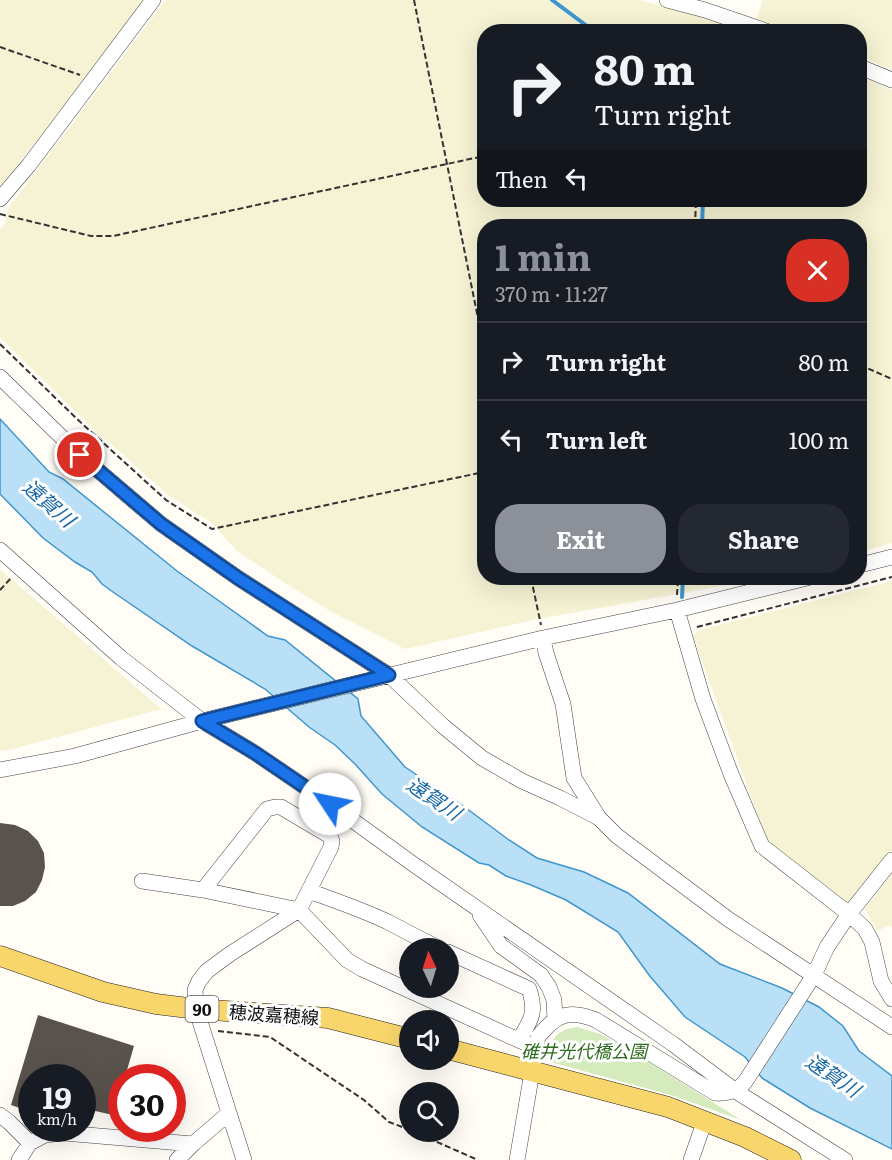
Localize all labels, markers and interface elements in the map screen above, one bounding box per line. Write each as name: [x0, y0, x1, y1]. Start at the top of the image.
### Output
text: 80 m: [594, 36, 695, 98]
icon: right: [495, 48, 573, 126]
text: Turn right: [594, 93, 731, 133]
text: Then: [495, 162, 548, 195]
icon: left: [560, 162, 593, 195]
text: 1 min: [495, 229, 591, 282]
button: close: [786, 239, 849, 302]
text: 370 m · 11:27: [495, 278, 608, 308]
icon: right: [495, 345, 528, 378]
text: Turn right: [546, 345, 666, 378]
text: 80 m: [798, 345, 849, 378]
icon: left: [495, 423, 528, 456]
text: Turn left: [546, 423, 647, 456]
text: 100 m: [789, 423, 849, 456]
pin: [54, 429, 105, 480]
icon: arrive: [63, 438, 96, 471]
water label: 遠賀川: [18, 471, 84, 534]
button: Exit: [495, 504, 666, 573]
button: Share: [678, 504, 849, 573]
water label: 遠賀川: [402, 768, 470, 827]
position arrow: [298, 772, 362, 836]
north arrow: [399, 938, 459, 998]
map controls: [399, 938, 459, 1142]
road number: 90: [186, 996, 218, 1022]
street label: 穂波嘉穂線: [228, 997, 320, 1031]
button: sound: [399, 1010, 459, 1070]
park label: 碓井光代橋公園: [521, 1037, 650, 1064]
water label: 遠賀川: [801, 1045, 869, 1104]
speed limit sign: 30: [108, 1064, 186, 1142]
text: 19: [42, 1074, 72, 1118]
button: search: [399, 1082, 459, 1142]
text: km/h: [37, 1107, 77, 1130]

